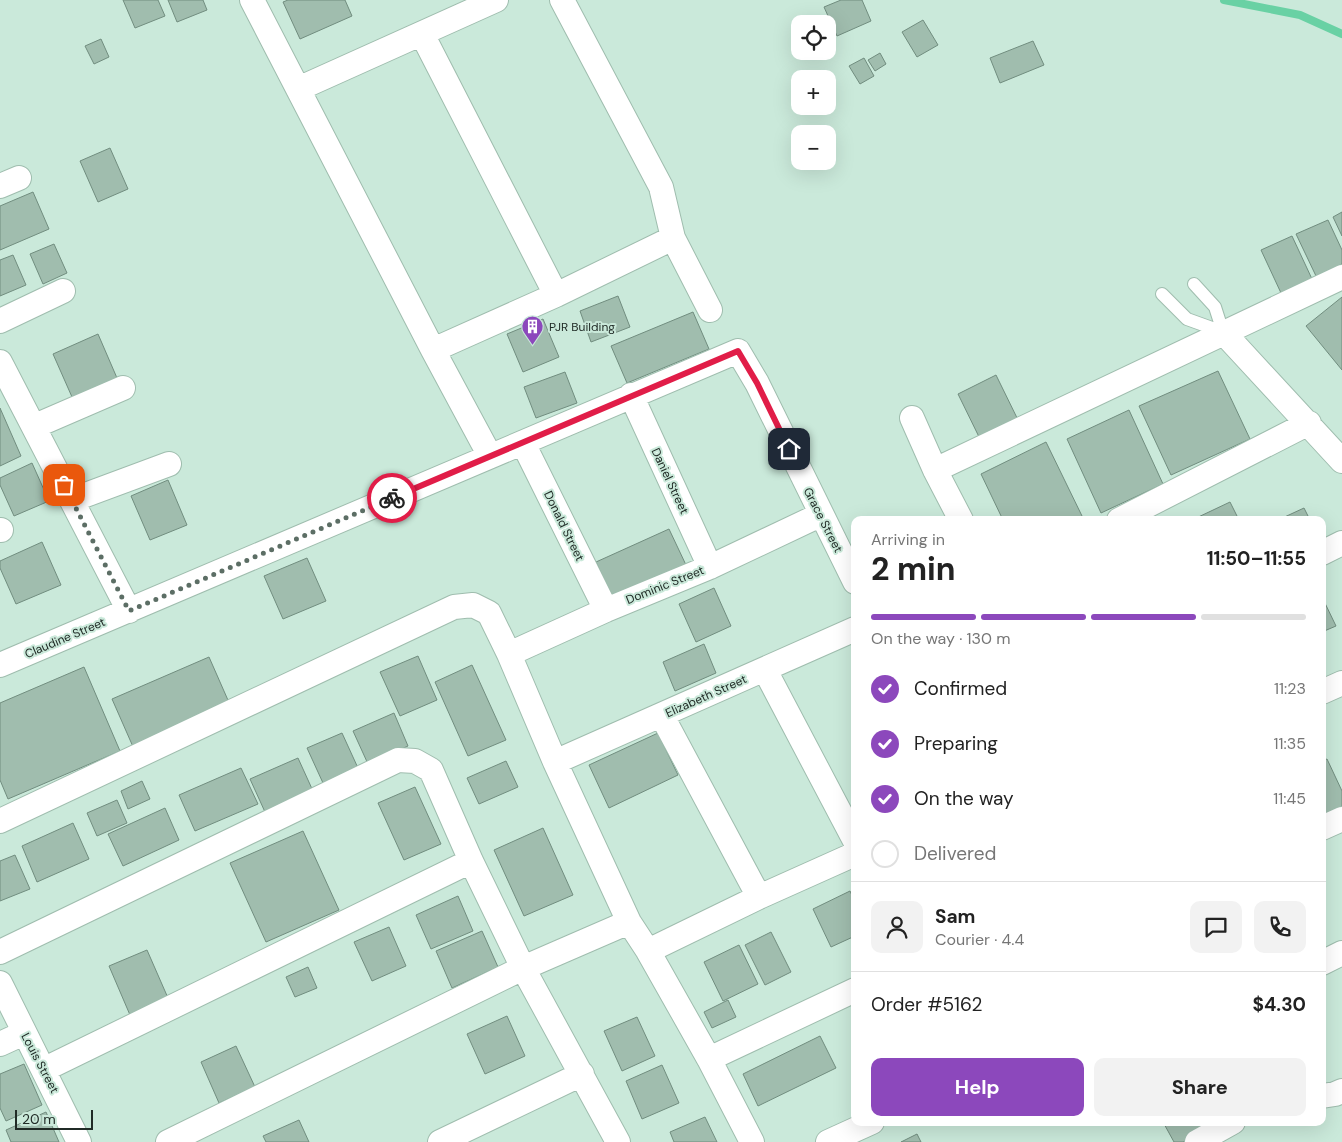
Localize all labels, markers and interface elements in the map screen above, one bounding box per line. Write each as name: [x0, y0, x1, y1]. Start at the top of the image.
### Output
map controls: [791, 15, 836, 170]
button: locate: [791, 15, 836, 60]
button: +: [791, 70, 836, 115]
button: −: [791, 125, 836, 170]
building icon: PJR Building: [521, 315, 545, 346]
place label: PJR Building: [549, 319, 615, 335]
pin: [768, 428, 810, 470]
icon: home: [775, 435, 803, 463]
street label: Daniel Street: [648, 445, 692, 517]
pin: [43, 464, 85, 506]
icon: bag: [50, 471, 78, 499]
courier: [367, 473, 417, 523]
icon: bike: [378, 484, 406, 512]
street label: Grace Street: [800, 485, 846, 555]
street label: Donald Street: [540, 488, 588, 564]
text: Arriving in: [871, 529, 945, 550]
text: 11:50–11:55: [1207, 546, 1306, 571]
text: 2 min: [871, 548, 956, 590]
street label: Dominic Street: [624, 562, 707, 608]
street label: Claudine Street: [22, 614, 108, 662]
text: On the way · 130 m: [871, 628, 1011, 649]
street label: Elizabeth Street: [663, 671, 749, 721]
icon: check: [871, 675, 899, 703]
text: Confirmed: [914, 676, 1007, 701]
text: 11:23: [1274, 678, 1306, 699]
icon: check: [871, 730, 899, 758]
text: Preparing: [914, 731, 998, 756]
text: 11:35: [1274, 733, 1306, 754]
icon: check: [871, 785, 899, 813]
text: On the way: [914, 786, 1014, 811]
text: 11:45: [1273, 788, 1306, 809]
text: Delivered: [914, 841, 996, 866]
button: person: [871, 901, 923, 953]
button: chat: [1190, 901, 1242, 953]
button: phone: [1254, 901, 1306, 953]
text: Sam: [935, 904, 976, 929]
text: Courier · 4.4: [935, 929, 1024, 950]
text: Order #5162: [871, 992, 982, 1017]
text: $4.30: [1253, 992, 1306, 1017]
street label: Louis Street: [17, 1030, 63, 1096]
button: Help: [871, 1058, 1084, 1116]
button: Share: [1094, 1058, 1306, 1116]
scale bar: [15, 1107, 92, 1130]
text: 20 m: [22, 1110, 56, 1128]

